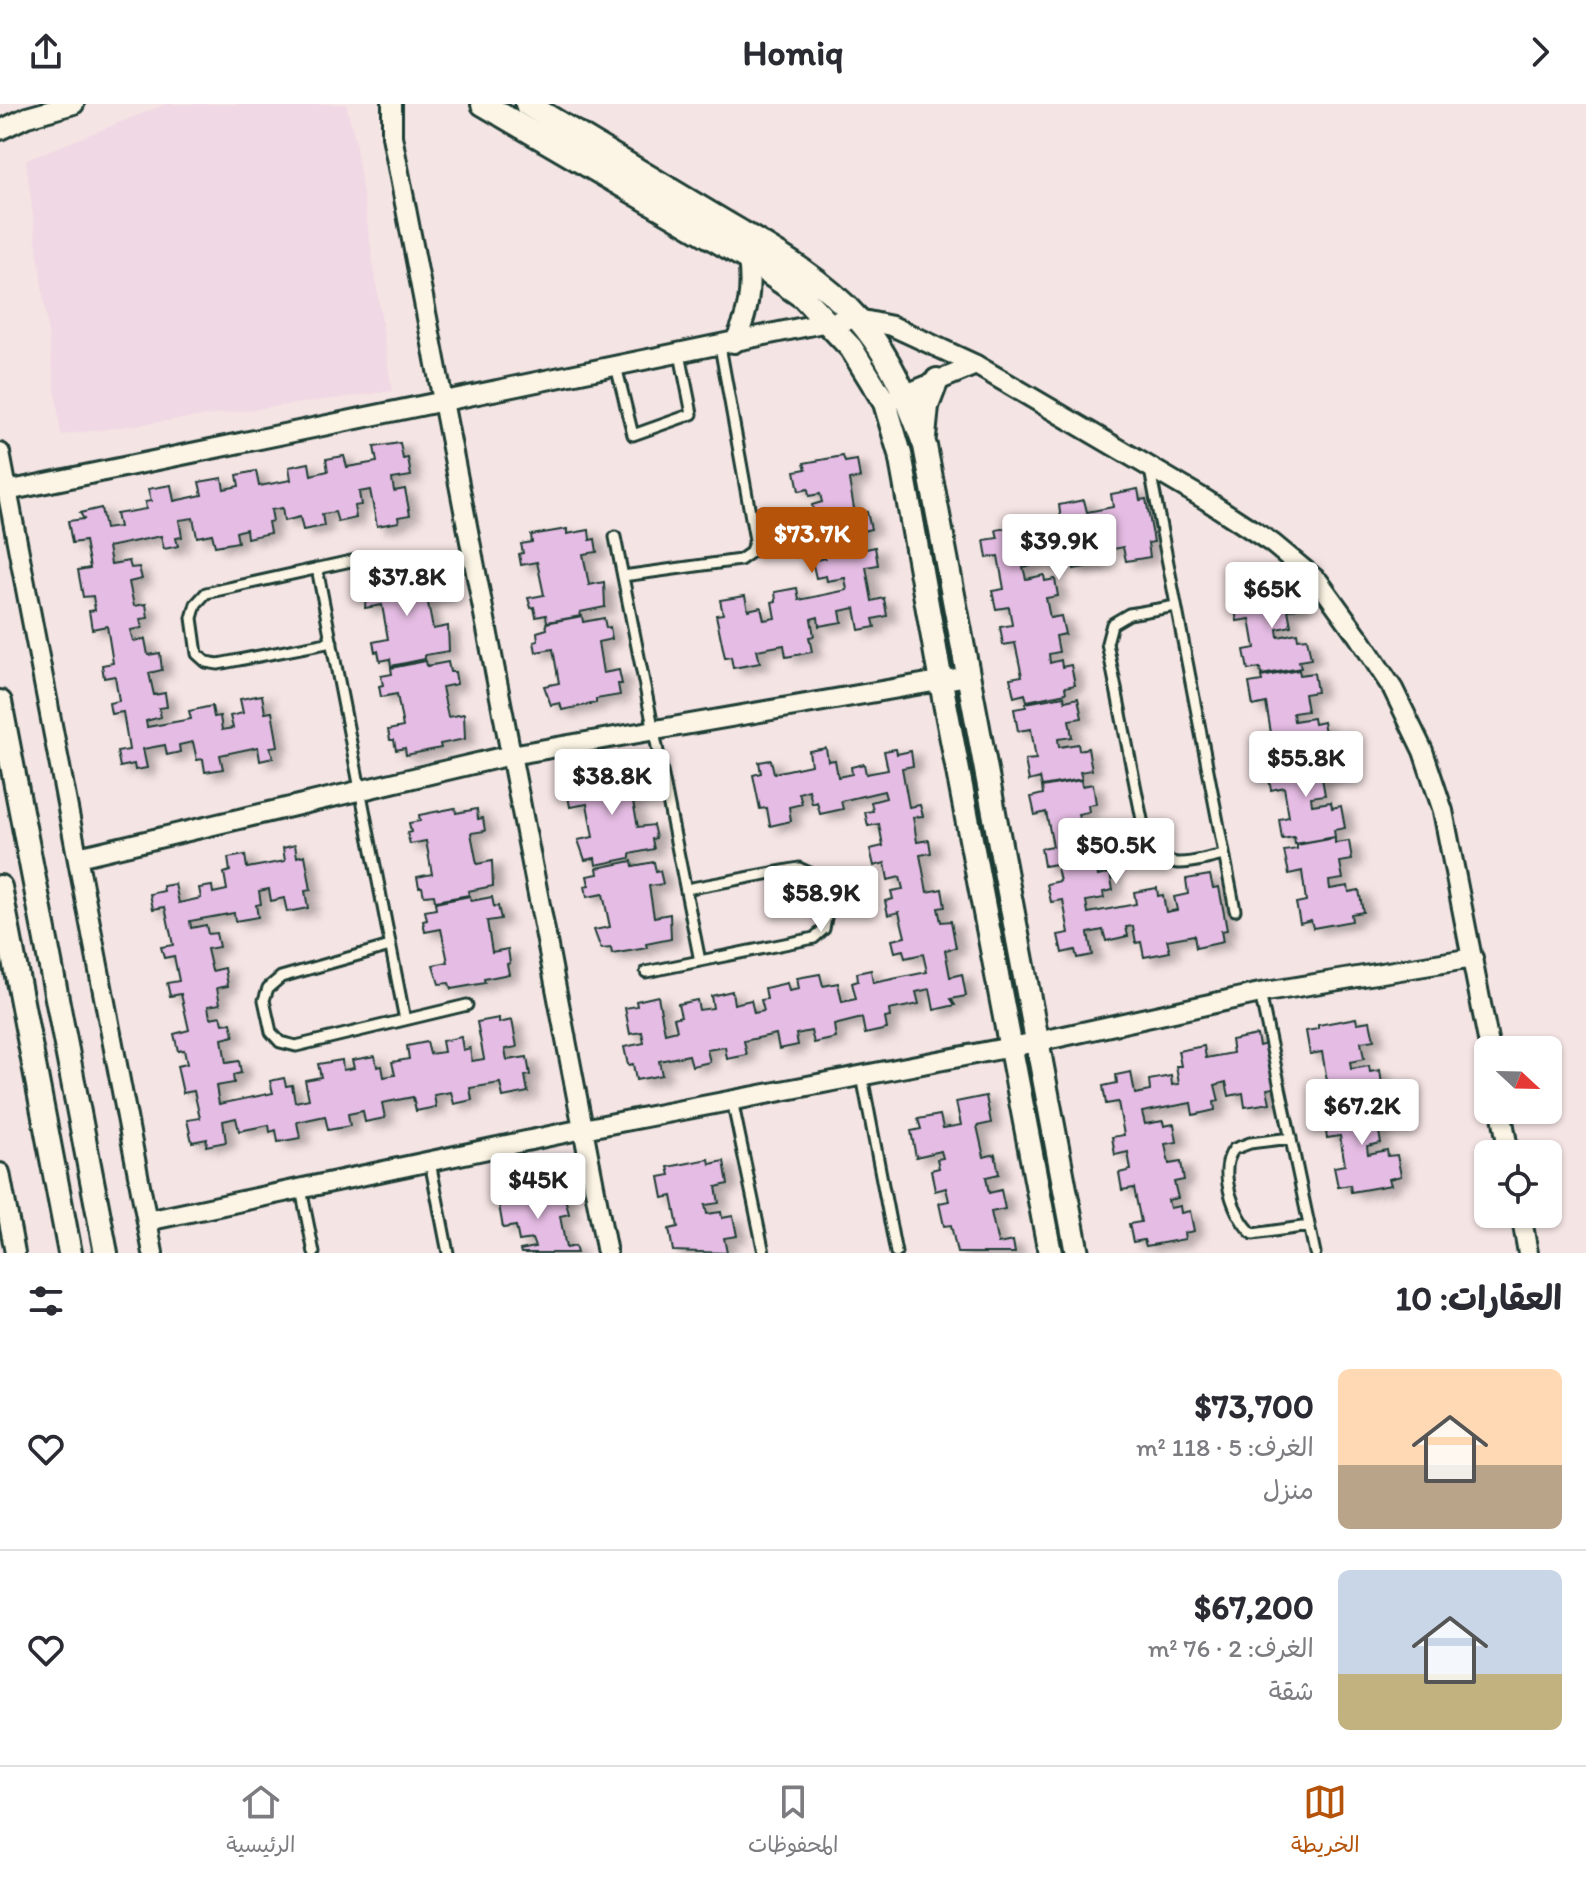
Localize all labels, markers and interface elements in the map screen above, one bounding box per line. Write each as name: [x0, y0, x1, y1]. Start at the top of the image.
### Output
icon: share: [24, 30, 68, 74]
icon: forward: [1518, 30, 1562, 74]
text: Homiq: [742, 31, 844, 74]
pin: $73.7K: [747, 507, 877, 575]
pin: $39.9K: [994, 514, 1124, 582]
text: $73.7K: [774, 517, 850, 549]
text: $39.9K: [1020, 524, 1098, 556]
pin: $37.8K: [342, 550, 472, 618]
text: $37.8K: [368, 560, 446, 592]
pin: $65K: [1225, 562, 1319, 630]
text: $65K: [1243, 572, 1301, 604]
pin: $55.8K: [1241, 731, 1371, 799]
text: $55.8K: [1267, 741, 1345, 773]
pin: $38.8K: [547, 749, 677, 817]
text: $38.8K: [573, 759, 651, 791]
pin: $50.5K: [1051, 818, 1181, 886]
text: $50.5K: [1076, 828, 1156, 860]
pin: $58.9K: [756, 866, 886, 934]
text: $58.9K: [782, 876, 860, 908]
north arrow: [1474, 1036, 1562, 1124]
map controls: [1474, 1036, 1562, 1228]
pin: $67.2K: [1297, 1079, 1427, 1147]
text: $67.2K: [1324, 1089, 1400, 1121]
button: locate: [1474, 1140, 1562, 1228]
pin: $45K: [491, 1153, 585, 1221]
text: $45K: [508, 1163, 568, 1195]
text: العقارات: 10: [1395, 1278, 1562, 1319]
icon: filters: [24, 1279, 68, 1323]
text: $73,700: [1195, 1386, 1314, 1427]
icon: home: [1402, 1401, 1498, 1497]
icon: heart: [24, 1427, 68, 1471]
text: الغرف: 5 · 118 m²: [1136, 1431, 1314, 1463]
text: منزل: [1263, 1474, 1314, 1506]
text: $67,200: [1194, 1587, 1314, 1628]
icon: home: [1402, 1602, 1498, 1698]
icon: heart: [24, 1628, 68, 1672]
text: الغرف: 2 · 76 m²: [1148, 1632, 1314, 1664]
text: شقة: [1269, 1675, 1314, 1707]
tab: الرئيسية: [226, 1780, 295, 1864]
tab: المحفوظات: [748, 1780, 839, 1864]
tab: الخريطة: [1291, 1780, 1360, 1864]

